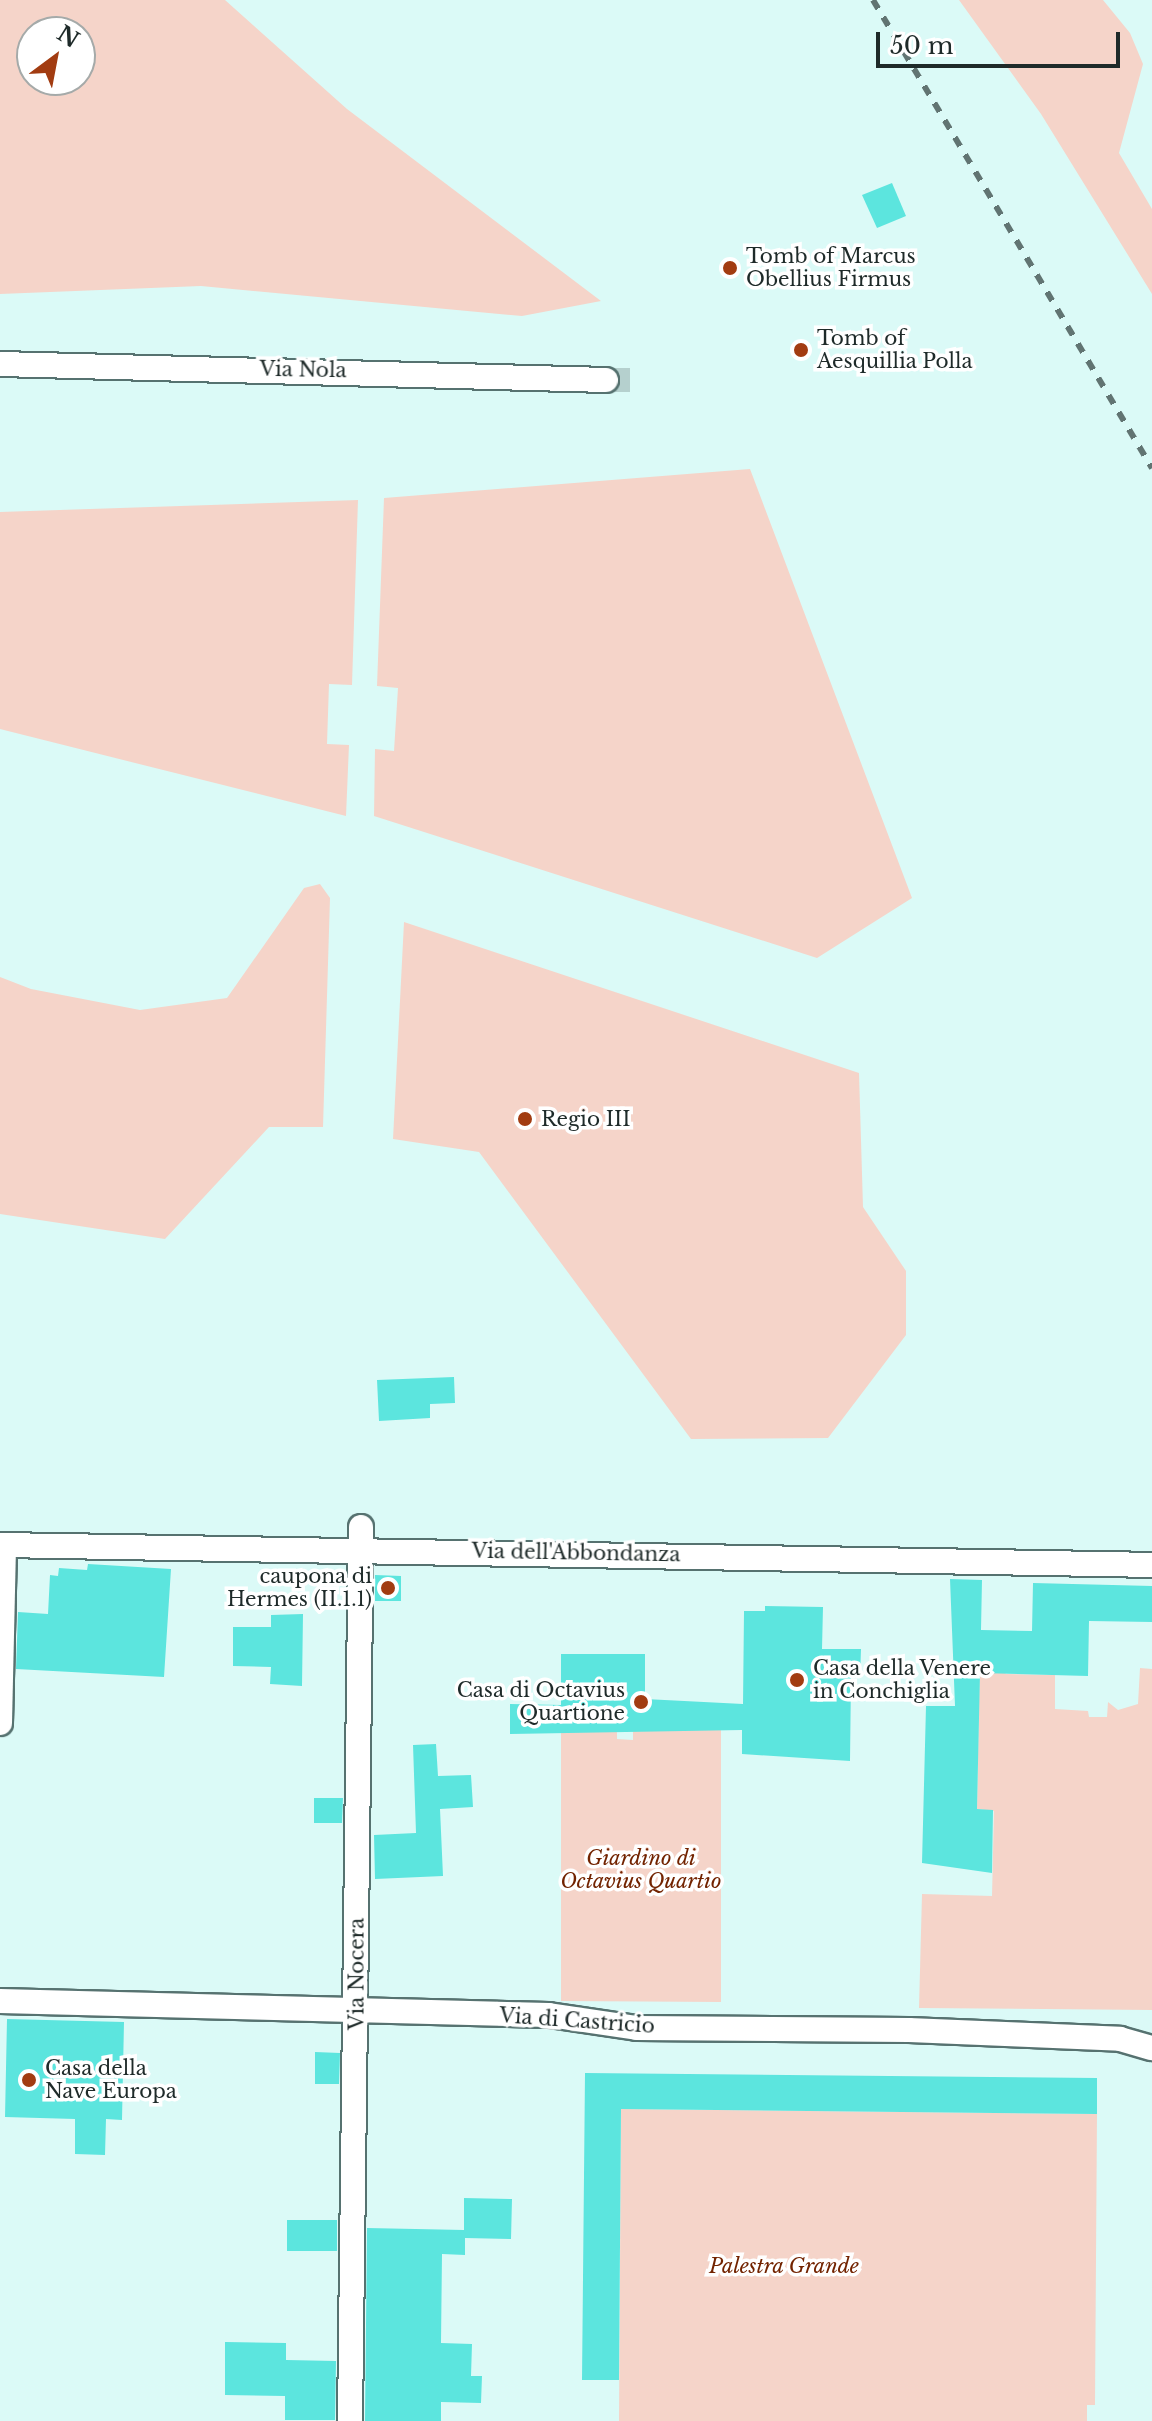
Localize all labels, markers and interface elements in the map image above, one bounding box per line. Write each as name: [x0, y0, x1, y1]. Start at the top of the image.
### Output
north arrow: [16, 16, 96, 96]
scale bar: [880, 16, 1124, 66]
text: N: [52, 20, 84, 54]
text: 50 m: [890, 31, 953, 60]
place label: Tomb of Marcus Obellius Firmus: [746, 244, 916, 291]
marker: Tomb of Marcus Obellius Firmus: [721, 259, 739, 277]
place label: Tomb of Aesquillia Polla: [817, 326, 973, 373]
marker: Tomb of Aesquillia Polla: [792, 341, 810, 359]
street label: Via Nola: [259, 357, 347, 383]
place label: Regio III: [541, 1107, 631, 1131]
marker: Regio III: [516, 1110, 534, 1128]
street label: Via dell'Abbondanza: [471, 1539, 681, 1567]
place label: caupona di Hermes (II.1.1): [227, 1564, 372, 1611]
marker: caupona di Hermes (II.1.1): [379, 1579, 397, 1597]
place label: Casa della Venere in Conchiglia: [813, 1656, 992, 1703]
marker: Casa della Venere in Conchiglia: [788, 1671, 806, 1689]
place label: Casa di Octavius Quartione: [457, 1678, 625, 1725]
marker: Casa di Octavius Quartione: [632, 1693, 650, 1711]
park label: Giardino di Octavius Quartio: [561, 1847, 721, 1894]
street label: Via Nocera: [345, 1918, 369, 2030]
street label: Via di Castricio: [498, 2004, 656, 2038]
place label: Casa della Nave Europa: [45, 2056, 177, 2103]
marker: Casa della Nave Europa: [20, 2071, 38, 2089]
park label: Palestra Grande: [709, 2254, 859, 2278]

